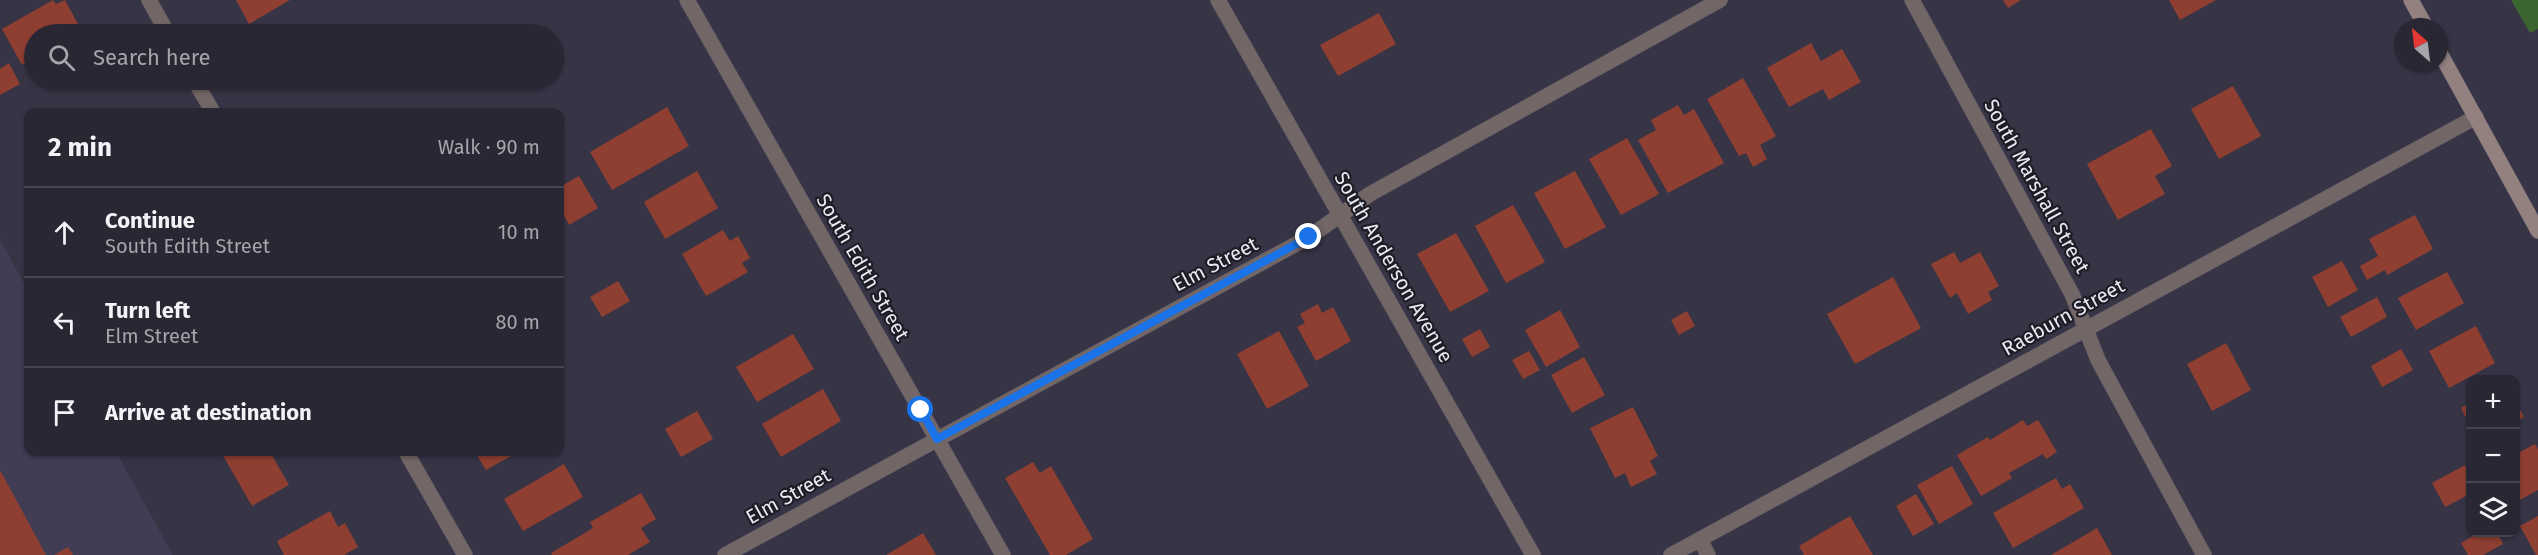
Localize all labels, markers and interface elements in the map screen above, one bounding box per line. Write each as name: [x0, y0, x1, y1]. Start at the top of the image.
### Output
north arrow: [2394, 18, 2448, 72]
search box: [24, 24, 564, 90]
icon: search: [45, 41, 78, 74]
text: Search here: [93, 44, 211, 71]
street label: South Marshall Street: [1979, 95, 2095, 278]
text: 2 min: [48, 132, 112, 163]
text: Walk · 90 m: [438, 135, 540, 159]
street label: South Anderson Avenue: [1330, 167, 1458, 367]
street label: South Edith Street: [811, 190, 915, 345]
text: Continue: [105, 207, 195, 234]
icon: ahead: [48, 216, 81, 249]
text: 10 m: [498, 220, 540, 244]
route end: [1295, 223, 1321, 249]
street label: Elm Street: [1168, 231, 1262, 296]
text: South Edith Street: [105, 234, 270, 258]
street label: Raeburn Street: [1998, 273, 2129, 361]
text: Turn left: [105, 297, 190, 324]
icon: left: [48, 306, 81, 339]
text: 80 m: [495, 310, 540, 334]
text: Elm Street: [105, 324, 198, 348]
map controls: [2466, 375, 2520, 537]
button: +: [2466, 375, 2520, 429]
icon: arrive: [48, 396, 81, 429]
route start: [907, 396, 933, 422]
text: Arrive at destination: [105, 399, 312, 426]
button: −: [2466, 429, 2520, 483]
street label: Elm Street: [741, 463, 835, 529]
button: layers: [2466, 483, 2520, 537]

